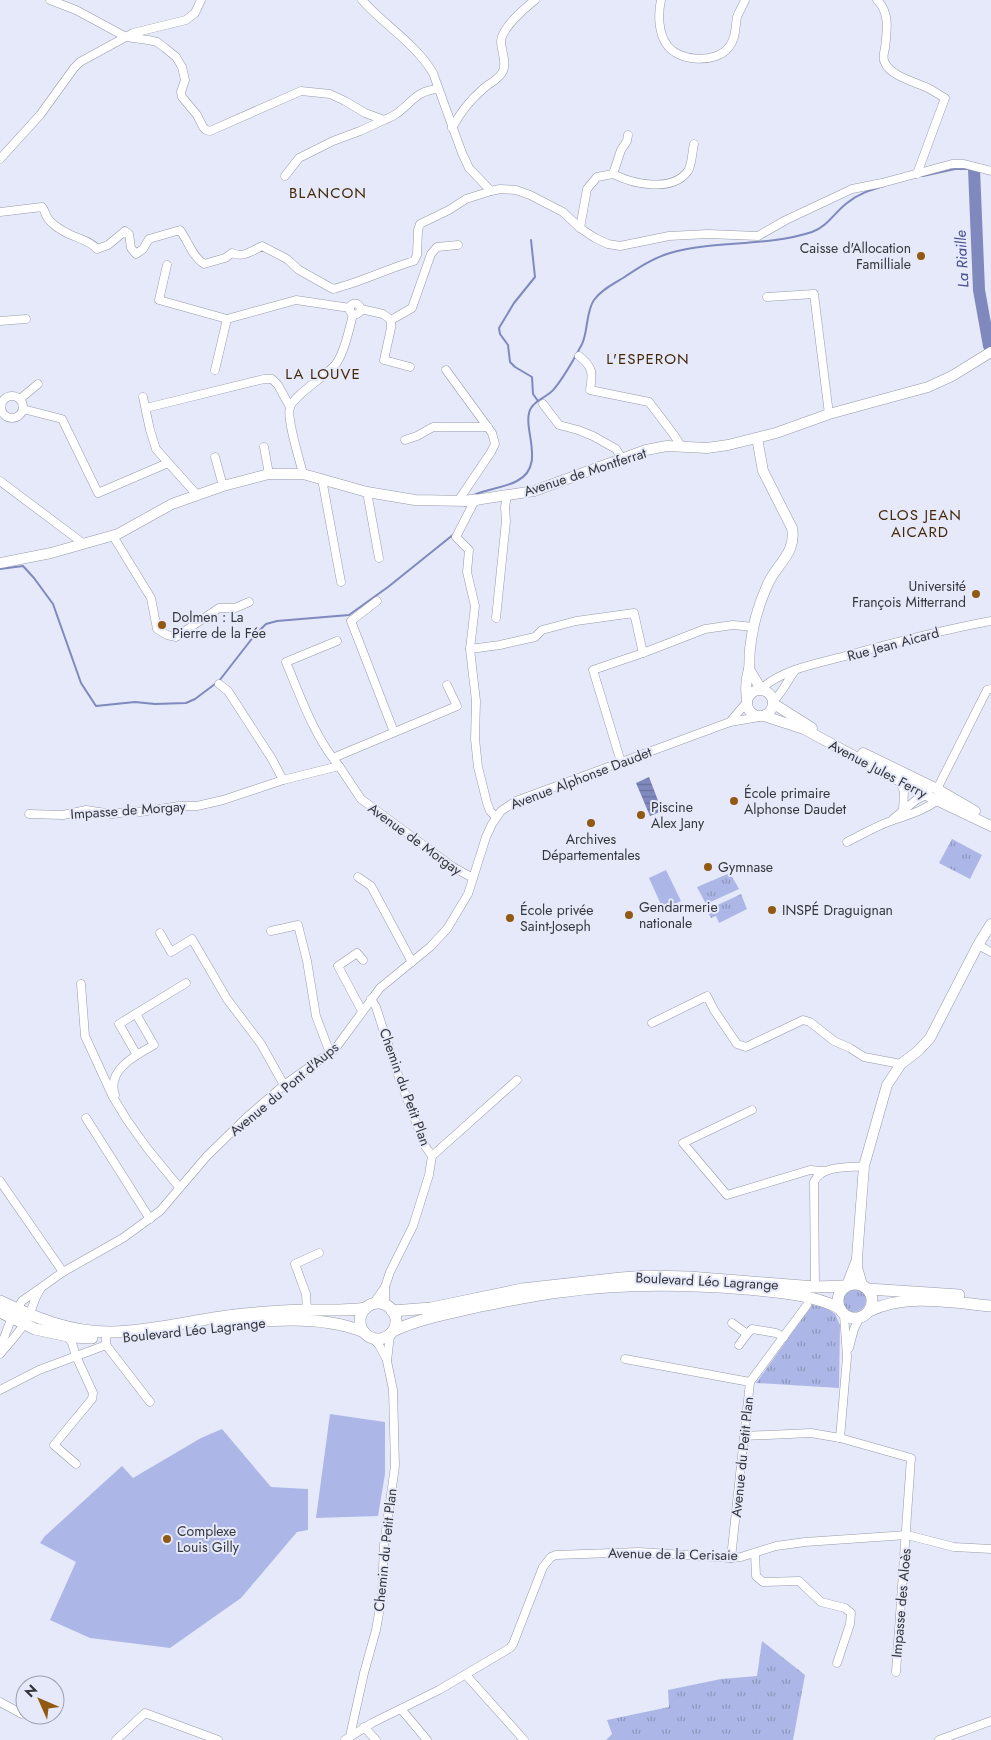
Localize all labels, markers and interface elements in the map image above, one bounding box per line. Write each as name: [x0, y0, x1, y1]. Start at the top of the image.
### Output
district label: BLANCON: [289, 182, 367, 204]
water label: La Riaille: [949, 229, 974, 288]
place label: Caisse d'Allocation Familliale: [800, 238, 911, 274]
marker: Caisse d'Allocation Familliale: [915, 250, 927, 262]
district label: L'ESPERON: [606, 348, 690, 370]
district label: LA LOUVE: [285, 363, 361, 385]
street label: Avenue de Montferrat: [521, 443, 649, 501]
district label: CLOS JEAN AICARD: [878, 504, 962, 543]
place label: Université François Mitterrand: [852, 576, 966, 612]
marker: Université François Mitterrand: [970, 588, 982, 600]
place label: Dolmen : La Pierre de la Fée: [172, 607, 266, 643]
marker: Dolmen : La Pierre de la Fée: [156, 619, 168, 631]
street label: Rue Jean Aicard: [845, 622, 941, 666]
street label: Avenue Jules Ferry: [825, 735, 931, 804]
street label: Avenue Alphonse Daudet: [507, 742, 655, 814]
place label: École primaire Alphonse Daudet: [744, 783, 847, 819]
marker: École primaire Alphonse Daudet: [728, 795, 740, 807]
street label: Impasse de Morgay: [70, 796, 187, 824]
place label: Piscine Alex Jany: [651, 797, 705, 833]
street label: Avenue de Morgay: [364, 798, 467, 880]
marker: Piscine Alex Jany: [635, 809, 647, 821]
marker: Archives Départementales: [585, 817, 597, 829]
place label: Archives Départementales: [542, 829, 641, 865]
place label: Gymnase: [718, 857, 773, 877]
marker: Gymnase: [702, 861, 714, 873]
place label: Gendarmerie nationale: [639, 897, 718, 933]
place label: École privée Saint-Joseph: [520, 900, 593, 936]
place label: INSPÉ Draguignan: [782, 900, 893, 920]
marker: INSPÉ Draguignan: [766, 904, 778, 916]
marker: Gendarmerie nationale: [623, 909, 635, 921]
marker: École privée Saint-Joseph: [504, 912, 516, 924]
street label: Chemin du Petit Plan: [374, 1025, 436, 1149]
street label: Avenue du Pont d'Aups: [225, 1037, 343, 1141]
street label: Boulevard Léo Lagrange: [635, 1267, 779, 1295]
street label: Boulevard Léo Lagrange: [122, 1313, 266, 1347]
street label: Avenue du Petit Plan: [726, 1396, 758, 1518]
street label: Chemin du Petit Plan: [369, 1487, 401, 1613]
place label: Complexe Louis Gilly: [177, 1521, 240, 1557]
marker: Complexe Louis Gilly: [161, 1533, 173, 1545]
street label: Avenue de la Cerisaie: [608, 1543, 738, 1565]
street label: Impasse des Aloès: [886, 1547, 916, 1659]
north arrow: [15, 1675, 65, 1725]
text: N: [20, 1680, 42, 1702]

